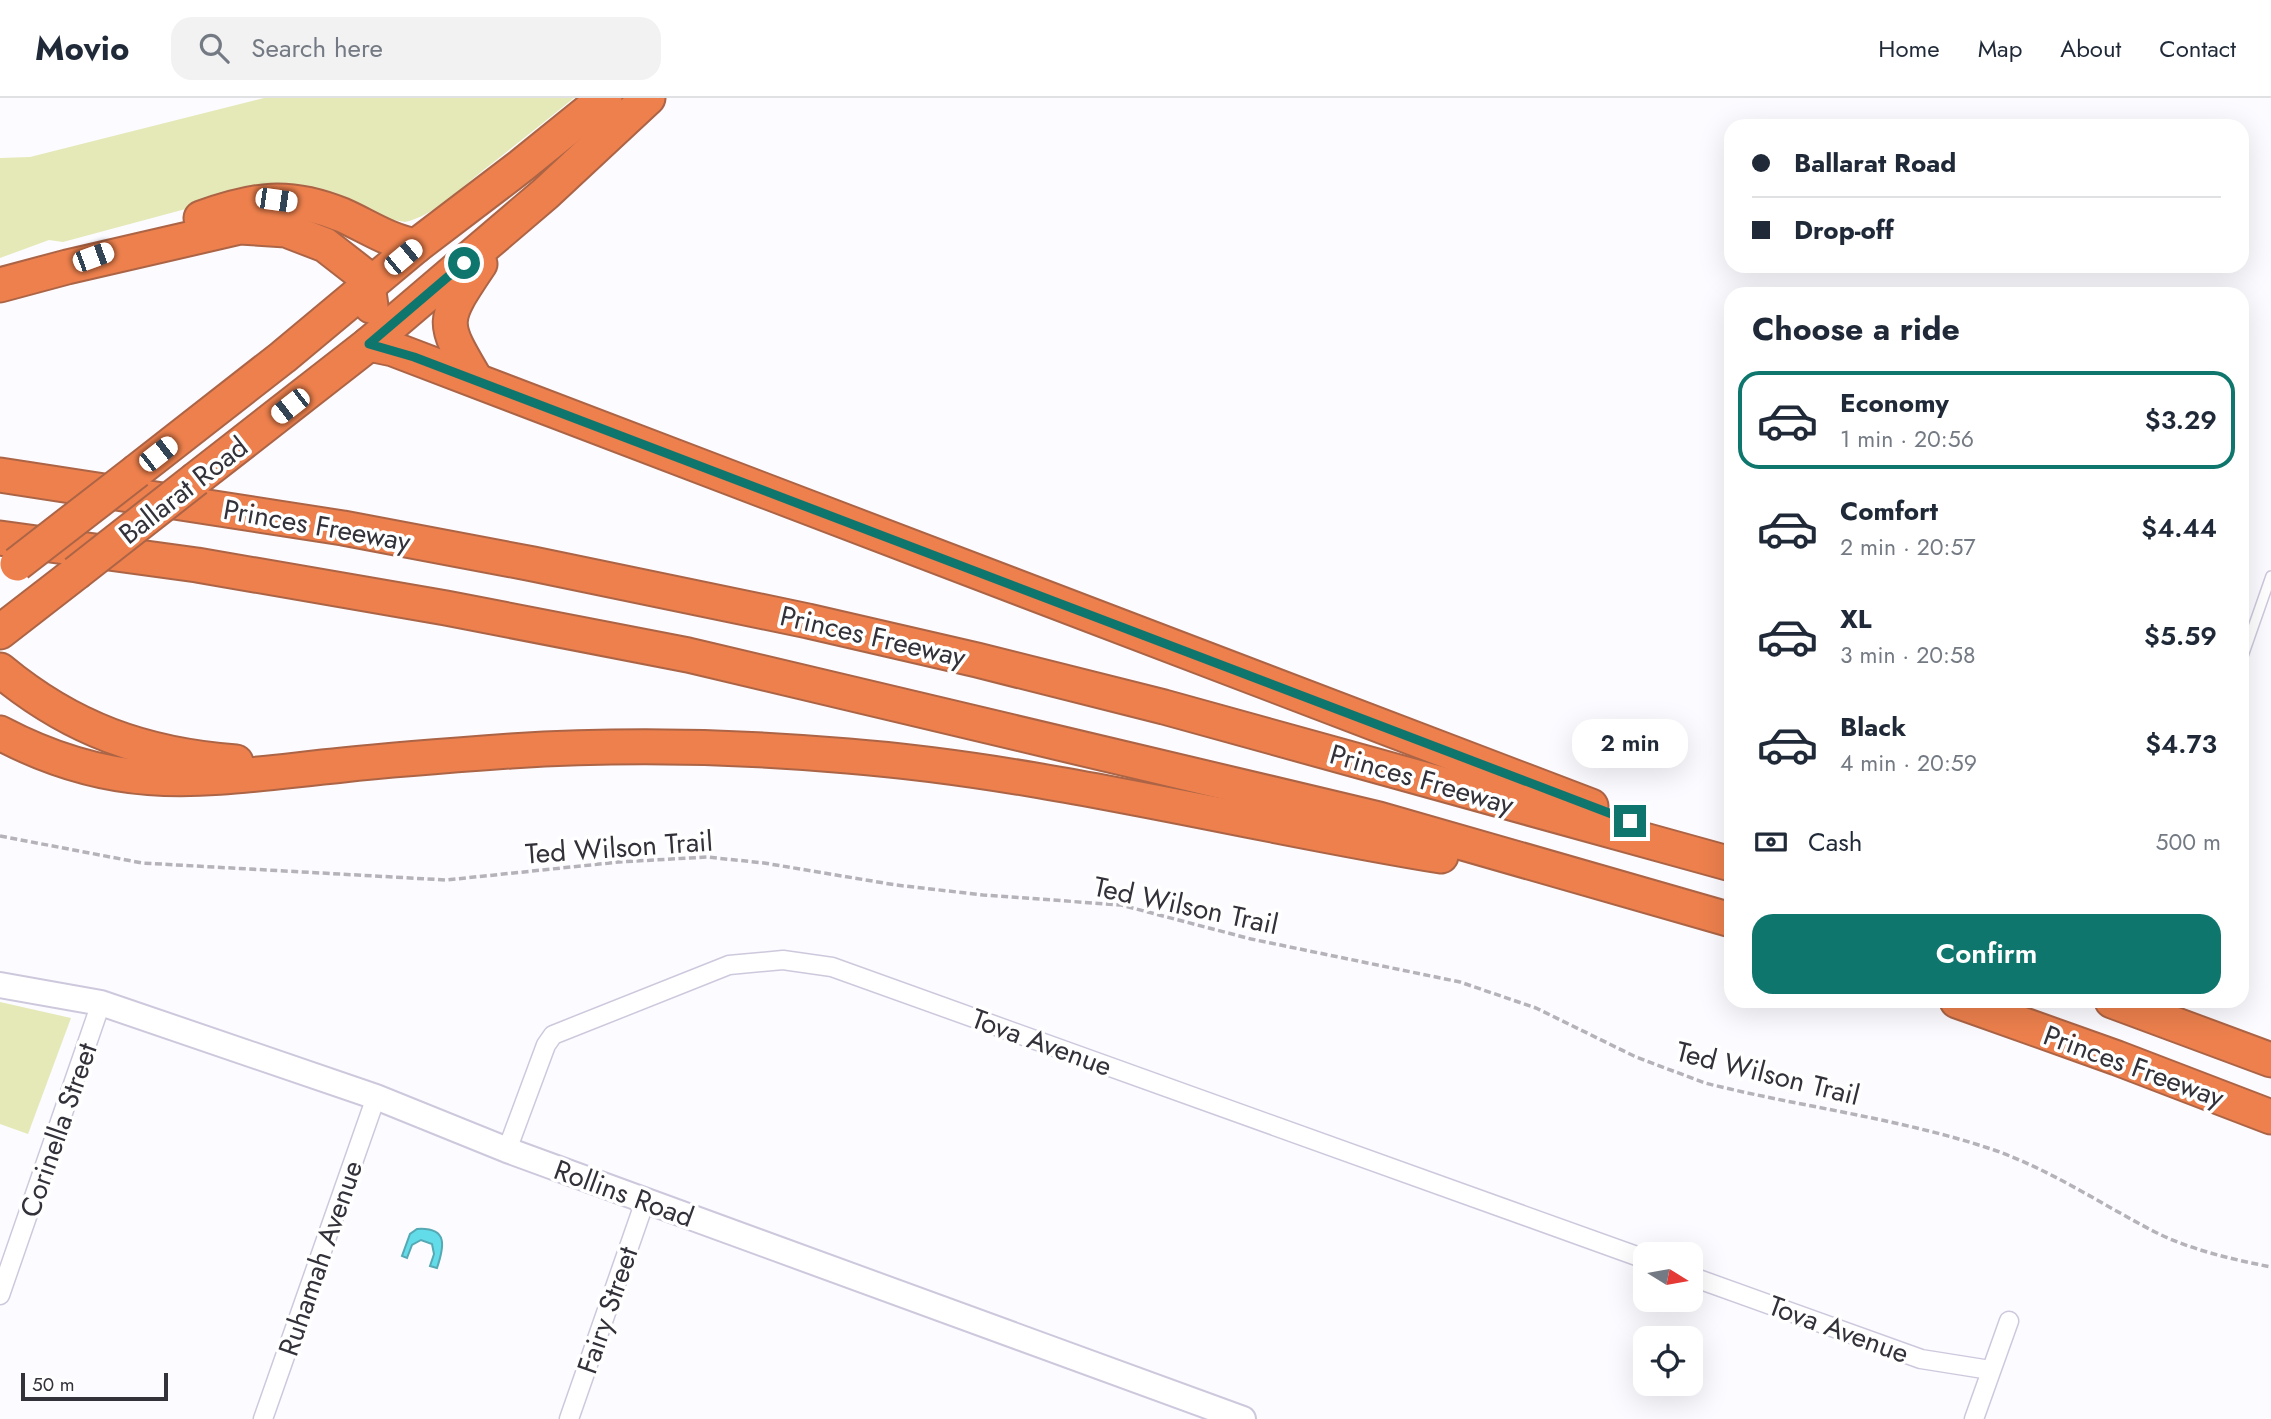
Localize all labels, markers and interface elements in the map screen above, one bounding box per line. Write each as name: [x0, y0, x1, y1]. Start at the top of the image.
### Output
search box: [171, 17, 661, 80]
text: Movio: [35, 25, 129, 72]
icon: search: [195, 29, 233, 67]
text: Search here: [251, 29, 383, 67]
text: Home: [1878, 31, 1940, 66]
text: Map: [1978, 31, 2022, 66]
text: About: [2060, 31, 2121, 66]
text: Contact: [2159, 31, 2236, 66]
text: Ballarat Road: [1794, 144, 1956, 182]
car: [254, 187, 299, 213]
text: Drop-off: [1794, 211, 1894, 249]
car: [381, 235, 426, 279]
car: [70, 240, 117, 274]
route start: [448, 247, 480, 279]
text: Choose a ride: [1752, 306, 1960, 352]
text: Economy: [1840, 384, 1949, 422]
car: [267, 385, 314, 427]
icon: car: [1756, 389, 1819, 452]
text: $3.29: [2145, 401, 2217, 439]
text: 1 min · 20:56: [1840, 422, 1974, 456]
street label: Ballarat Road: [110, 427, 257, 554]
car: [135, 433, 182, 475]
street label: Princes Freeway: [220, 489, 414, 562]
text: Comfort: [1840, 492, 1938, 530]
icon: car: [1756, 497, 1819, 560]
text: $4.44: [2141, 509, 2217, 547]
text: 2 min · 20:57: [1840, 530, 1976, 564]
street label: Princes Freeway: [776, 595, 971, 678]
text: XL: [1840, 600, 1872, 638]
icon: car: [1756, 605, 1819, 668]
text: $5.59: [2144, 617, 2217, 655]
text: 3 min · 20:58: [1840, 638, 1975, 672]
text: Black: [1840, 708, 1906, 746]
icon: car: [1756, 713, 1819, 776]
callout: 2 min: [1572, 720, 1688, 768]
text: $4.73: [2145, 725, 2217, 763]
text: 2 min: [1600, 726, 1660, 760]
street label: Princes Freeway: [1325, 734, 1519, 826]
text: 4 min · 20:59: [1840, 746, 1977, 780]
route end: [1614, 805, 1646, 837]
street label: Ted Wilson Trail: [524, 821, 714, 874]
icon: cash: [1752, 823, 1790, 861]
text: Cash: [1808, 823, 1862, 861]
text: 500 m: [2156, 825, 2221, 859]
street label: Ted Wilson Trail: [1090, 866, 1282, 945]
button: Confirm: [1752, 914, 2221, 994]
street label: Tova Avenue: [966, 998, 1118, 1087]
street label: Princes Freeway: [2038, 1015, 2231, 1118]
street label: Ted Wilson Trail: [1672, 1031, 1864, 1116]
street label: Corinella Street: [9, 1037, 108, 1223]
street label: Rollins Road: [548, 1149, 699, 1238]
street label: Ruhamah Avenue: [268, 1155, 373, 1361]
street label: Fairy Street: [567, 1241, 648, 1379]
north arrow: [1633, 1242, 1703, 1312]
map controls: [1633, 1242, 1703, 1396]
street label: Tova Avenue: [1763, 1285, 1915, 1374]
button: locate: [1633, 1326, 1703, 1396]
scale bar: [21, 1370, 168, 1402]
text: 50 m: [32, 1371, 75, 1398]

